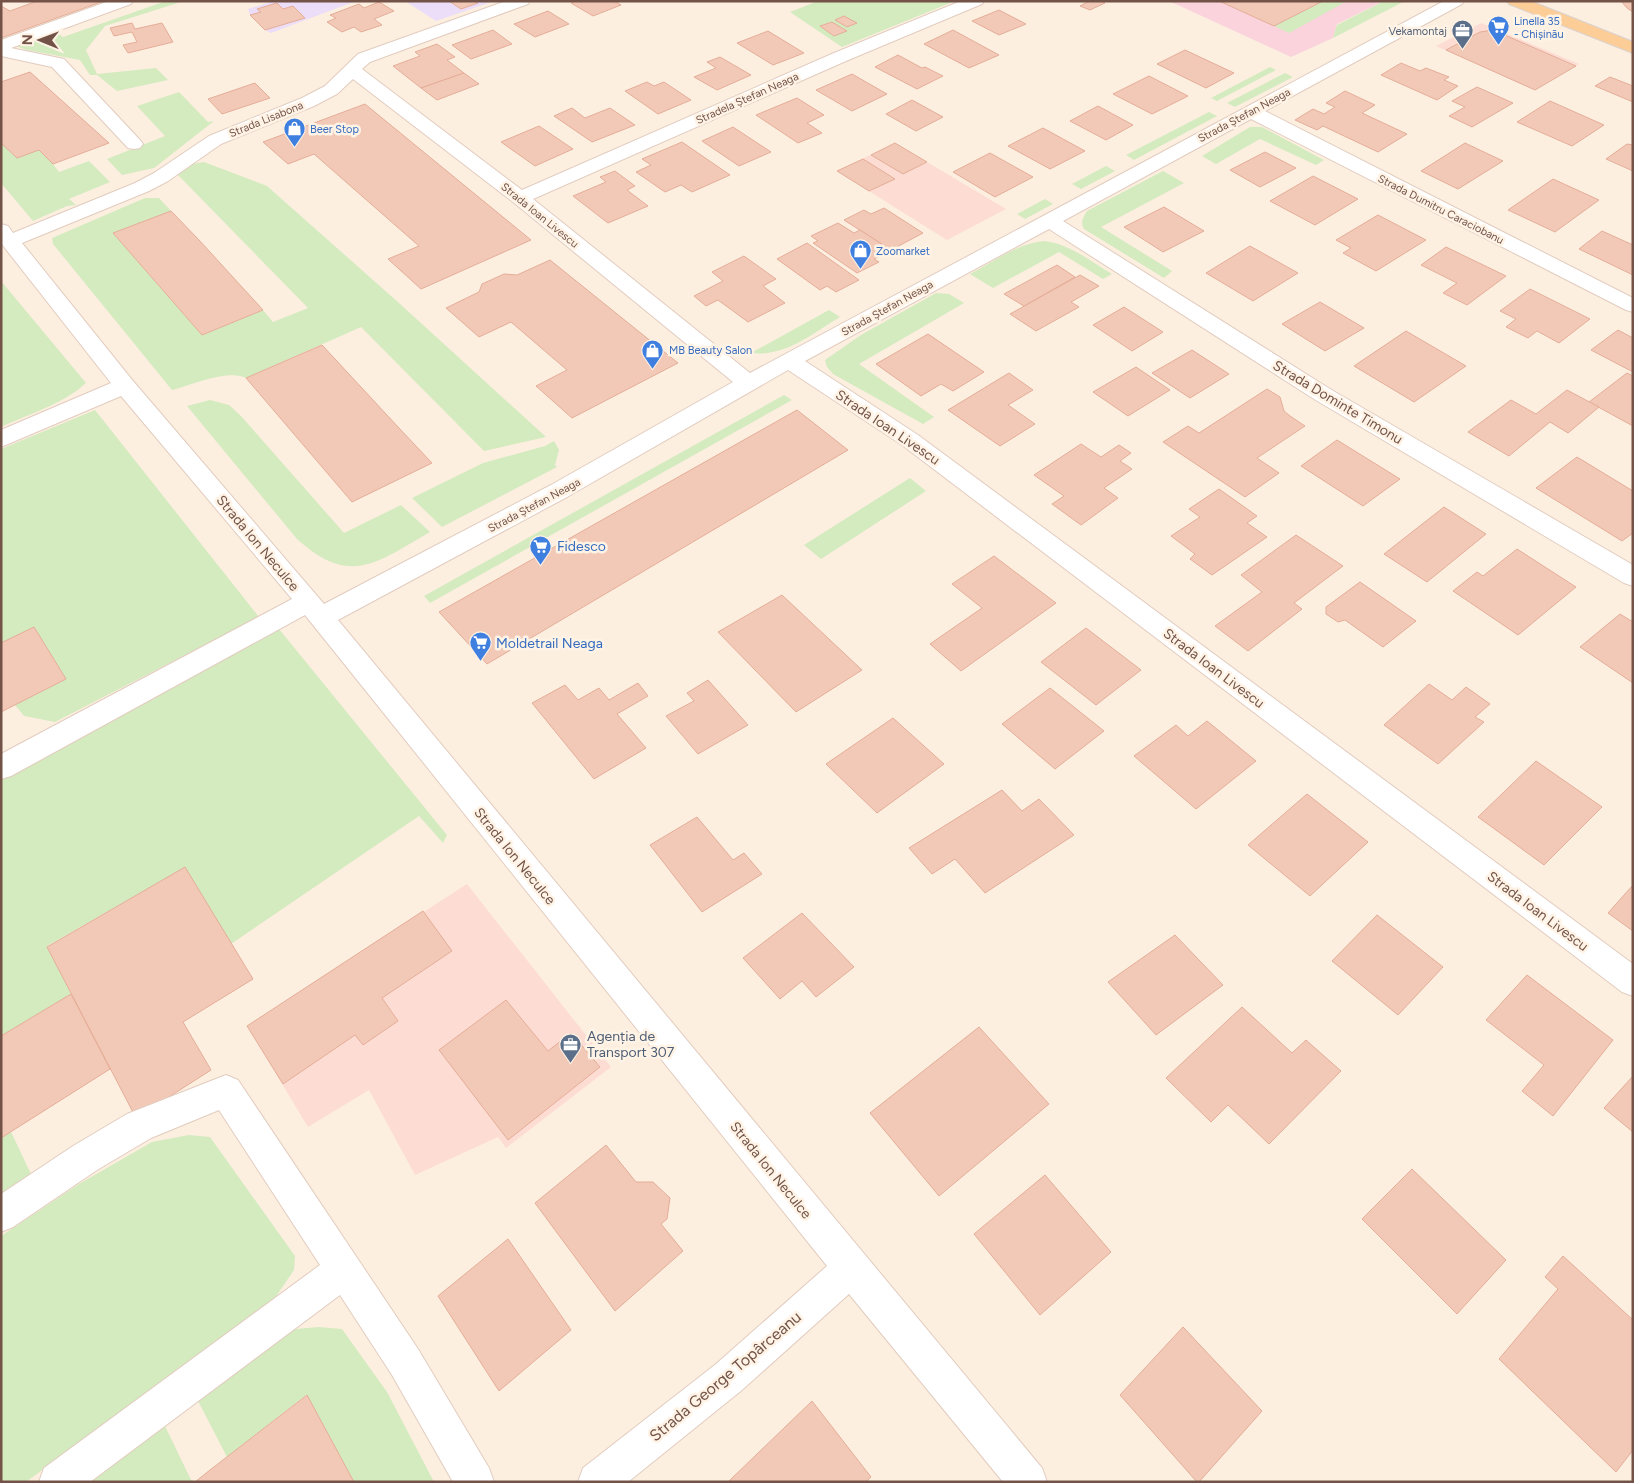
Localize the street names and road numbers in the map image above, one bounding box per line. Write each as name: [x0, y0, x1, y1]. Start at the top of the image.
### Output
street label: Stradela Ștefan Neaga: [694, 70, 801, 127]
street label: Strada Ștefan Neaga: [1196, 86, 1293, 145]
street label: Strada Lisabona: [227, 99, 305, 140]
street label: Strada Dumitru Caraciobanu: [1376, 172, 1506, 247]
street label: Strada Ioan Livescu: [498, 180, 581, 251]
street label: Strada Ștefan Neaga: [839, 278, 935, 339]
street label: Strada Dominte Timonu: [1270, 357, 1406, 448]
street label: Strada Ioan Livescu: [832, 386, 943, 469]
street label: Strada Ștefan Neaga: [486, 476, 583, 535]
street label: Strada Ion Neculce: [213, 492, 303, 595]
street label: Strada Ioan Livescu: [1160, 625, 1268, 712]
street label: Strada Ion Neculce: [470, 804, 559, 909]
street label: Strada Ioan Livescu: [1484, 868, 1592, 955]
street label: Strada Ion Neculce: [726, 1118, 815, 1223]
street label: Strada George Topârceanu: [646, 1307, 805, 1445]

